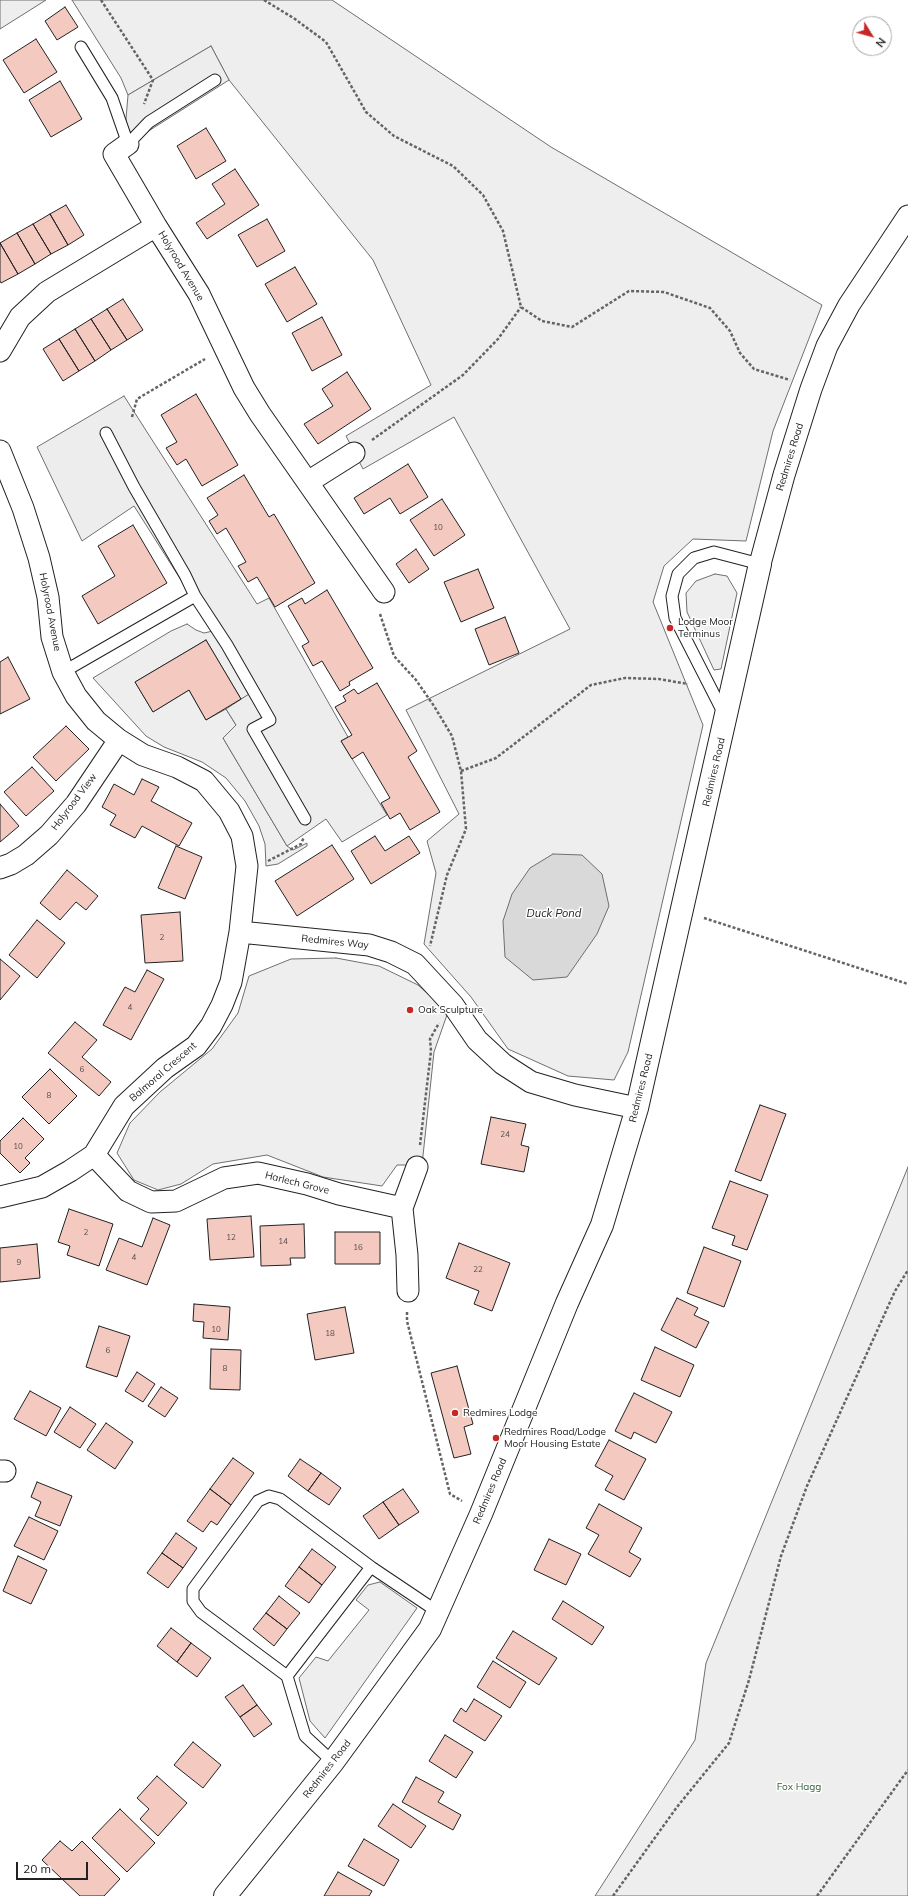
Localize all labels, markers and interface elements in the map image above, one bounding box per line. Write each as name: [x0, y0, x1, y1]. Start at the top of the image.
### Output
north arrow: [852, 16, 892, 56]
text: N: [873, 35, 889, 50]
street label: Holyrood Avenue: [155, 229, 207, 303]
street label: Redmires Road: [774, 422, 806, 492]
house number: 10: [433, 523, 443, 533]
street label: Holyrood Avenue: [37, 572, 63, 652]
place label: Lodge Moor Terminus: [678, 616, 733, 640]
marker: Lodge Moor Terminus: [665, 623, 675, 633]
street label: Redmires Road: [700, 736, 728, 808]
street label: Holyrood View: [49, 771, 99, 833]
water label: Duck Pond: [527, 907, 581, 921]
street label: Redmires Way: [301, 932, 369, 952]
house number: 2: [160, 933, 164, 943]
house number: 4: [128, 1003, 132, 1013]
place label: Oak Sculpture: [418, 1004, 483, 1016]
marker: Oak Sculpture: [405, 1005, 415, 1015]
street label: Balmoral Crescent: [127, 1040, 199, 1104]
street label: Redmires Road: [627, 1052, 655, 1124]
house number: 6: [80, 1065, 84, 1075]
house number: 8: [47, 1091, 51, 1101]
house number: 24: [500, 1130, 510, 1140]
house number: 10: [13, 1142, 23, 1152]
street label: Harlech Grove: [264, 1169, 330, 1197]
house number: 2: [84, 1228, 88, 1238]
house number: 12: [226, 1233, 236, 1243]
house number: 14: [278, 1237, 288, 1247]
house number: 16: [353, 1243, 363, 1253]
house number: 4: [132, 1253, 136, 1263]
house number: 9: [17, 1258, 21, 1268]
house number: 22: [473, 1265, 483, 1275]
house number: 10: [211, 1325, 221, 1335]
house number: 18: [325, 1329, 335, 1339]
house number: 6: [106, 1346, 110, 1356]
house number: 8: [223, 1364, 227, 1374]
place label: Redmires Lodge: [463, 1407, 538, 1419]
marker: Redmires Lodge: [450, 1408, 460, 1418]
place label: Redmires Road/Lodge Moor Housing Estate: [504, 1426, 606, 1450]
marker: Redmires Road/Lodge Moor Housing Estate: [491, 1433, 501, 1443]
street label: Redmires Road: [471, 1456, 509, 1526]
street label: Redmires Road: [301, 1738, 353, 1800]
park label: Fox Hagg: [777, 1781, 821, 1793]
scale bar: [18, 1854, 90, 1880]
text: 20 m: [23, 1861, 51, 1876]

